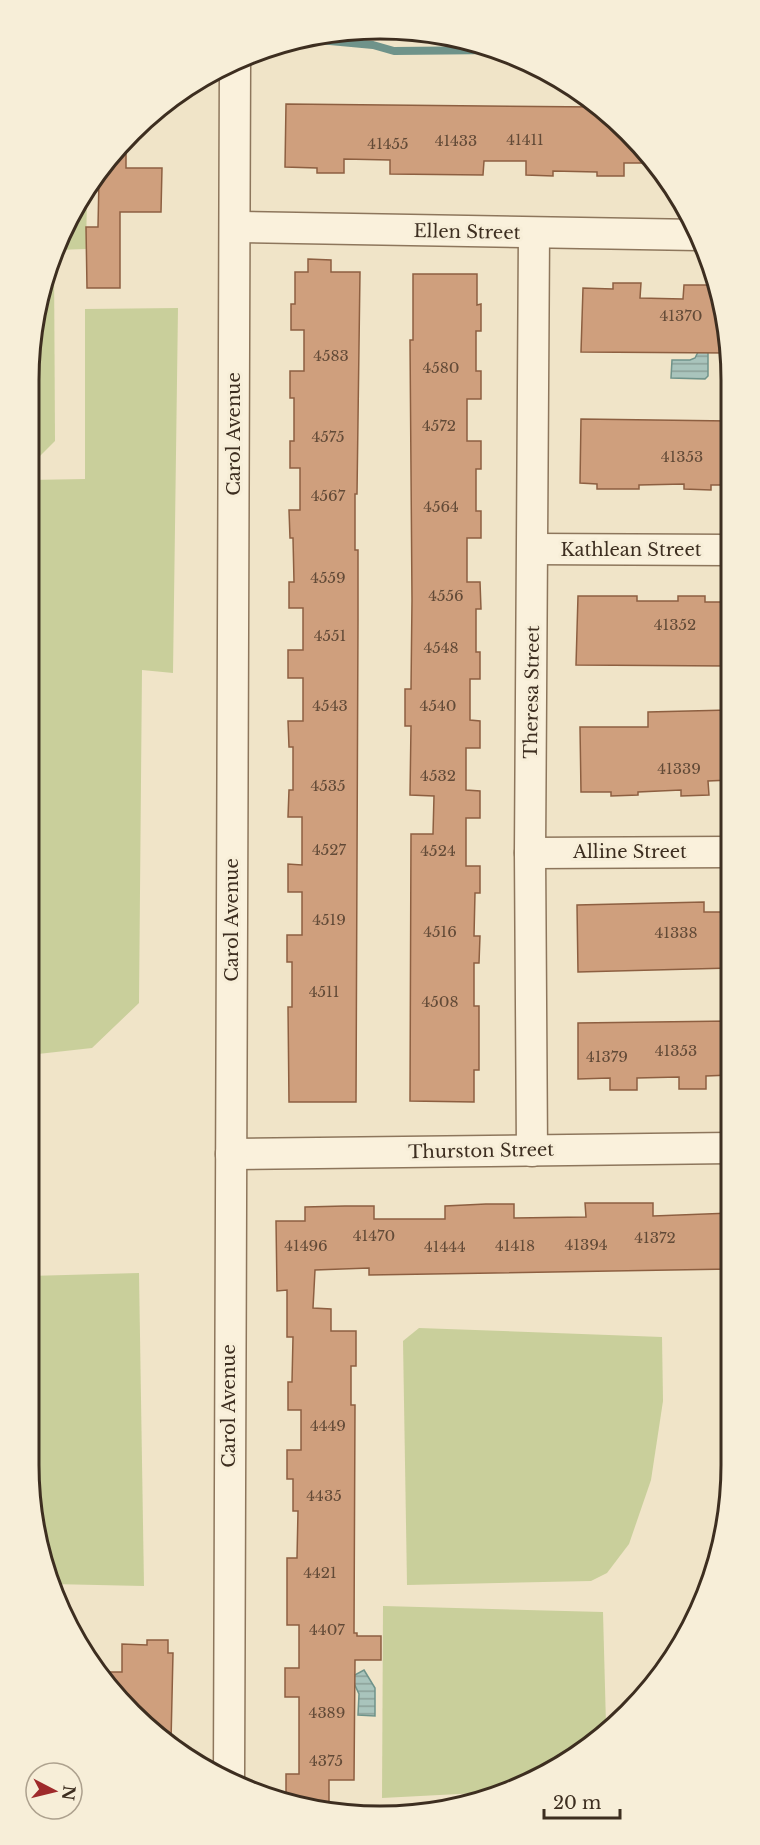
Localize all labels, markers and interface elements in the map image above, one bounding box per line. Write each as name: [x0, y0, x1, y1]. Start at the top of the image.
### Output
house number: 41411: [506, 130, 544, 149]
house number: 41433: [435, 131, 477, 150]
house number: 41455: [367, 134, 409, 153]
street label: Ellen Street: [413, 220, 521, 244]
house number: 41370: [660, 306, 702, 325]
house number: 4583: [313, 346, 349, 365]
house number: 4580: [422, 358, 460, 377]
street label: Carol Avenue: [223, 372, 245, 496]
house number: 4572: [422, 416, 456, 435]
house number: 4575: [311, 427, 345, 446]
house number: 41353: [661, 447, 703, 466]
house number: 4567: [311, 486, 346, 505]
house number: 4564: [423, 497, 459, 516]
street label: Kathlean Street: [560, 539, 702, 561]
house number: 4559: [310, 568, 346, 587]
house number: 4556: [428, 586, 464, 605]
house number: 41352: [654, 615, 696, 634]
street label: Theresa Street: [520, 625, 544, 759]
house number: 4551: [314, 626, 346, 645]
house number: 4548: [423, 638, 459, 657]
house number: 4543: [312, 696, 348, 715]
house number: 4540: [420, 696, 456, 715]
house number: 41339: [657, 759, 701, 778]
house number: 4532: [420, 766, 456, 785]
house number: 4535: [310, 776, 346, 795]
house number: 4527: [312, 840, 346, 859]
house number: 4524: [420, 841, 456, 860]
street label: Alline Street: [572, 841, 687, 863]
street label: Carol Avenue: [221, 858, 243, 982]
house number: 4519: [312, 910, 346, 929]
house number: 4516: [423, 922, 457, 941]
house number: 41338: [654, 923, 698, 942]
house number: 4511: [309, 982, 339, 1001]
house number: 4508: [421, 992, 459, 1011]
house number: 41353: [655, 1041, 697, 1060]
house number: 41379: [586, 1047, 628, 1066]
street label: Thurston Street: [408, 1139, 554, 1163]
house number: 41470: [353, 1226, 395, 1245]
house number: 41372: [634, 1228, 676, 1247]
house number: 41394: [564, 1235, 608, 1254]
house number: 41496: [284, 1236, 328, 1255]
house number: 41418: [495, 1236, 535, 1255]
house number: 41444: [424, 1237, 466, 1256]
street label: Carol Avenue: [218, 1344, 240, 1468]
house number: 4449: [310, 1416, 346, 1435]
house number: 4435: [306, 1486, 342, 1505]
house number: 4421: [303, 1563, 337, 1582]
house number: 4407: [309, 1620, 345, 1639]
house number: 4389: [309, 1703, 345, 1722]
house number: 4375: [309, 1751, 343, 1770]
north arrow: [24, 1761, 84, 1821]
scale bar: [544, 1782, 620, 1820]
text: N: [58, 1784, 80, 1802]
text: 20 m: [553, 1792, 601, 1814]

